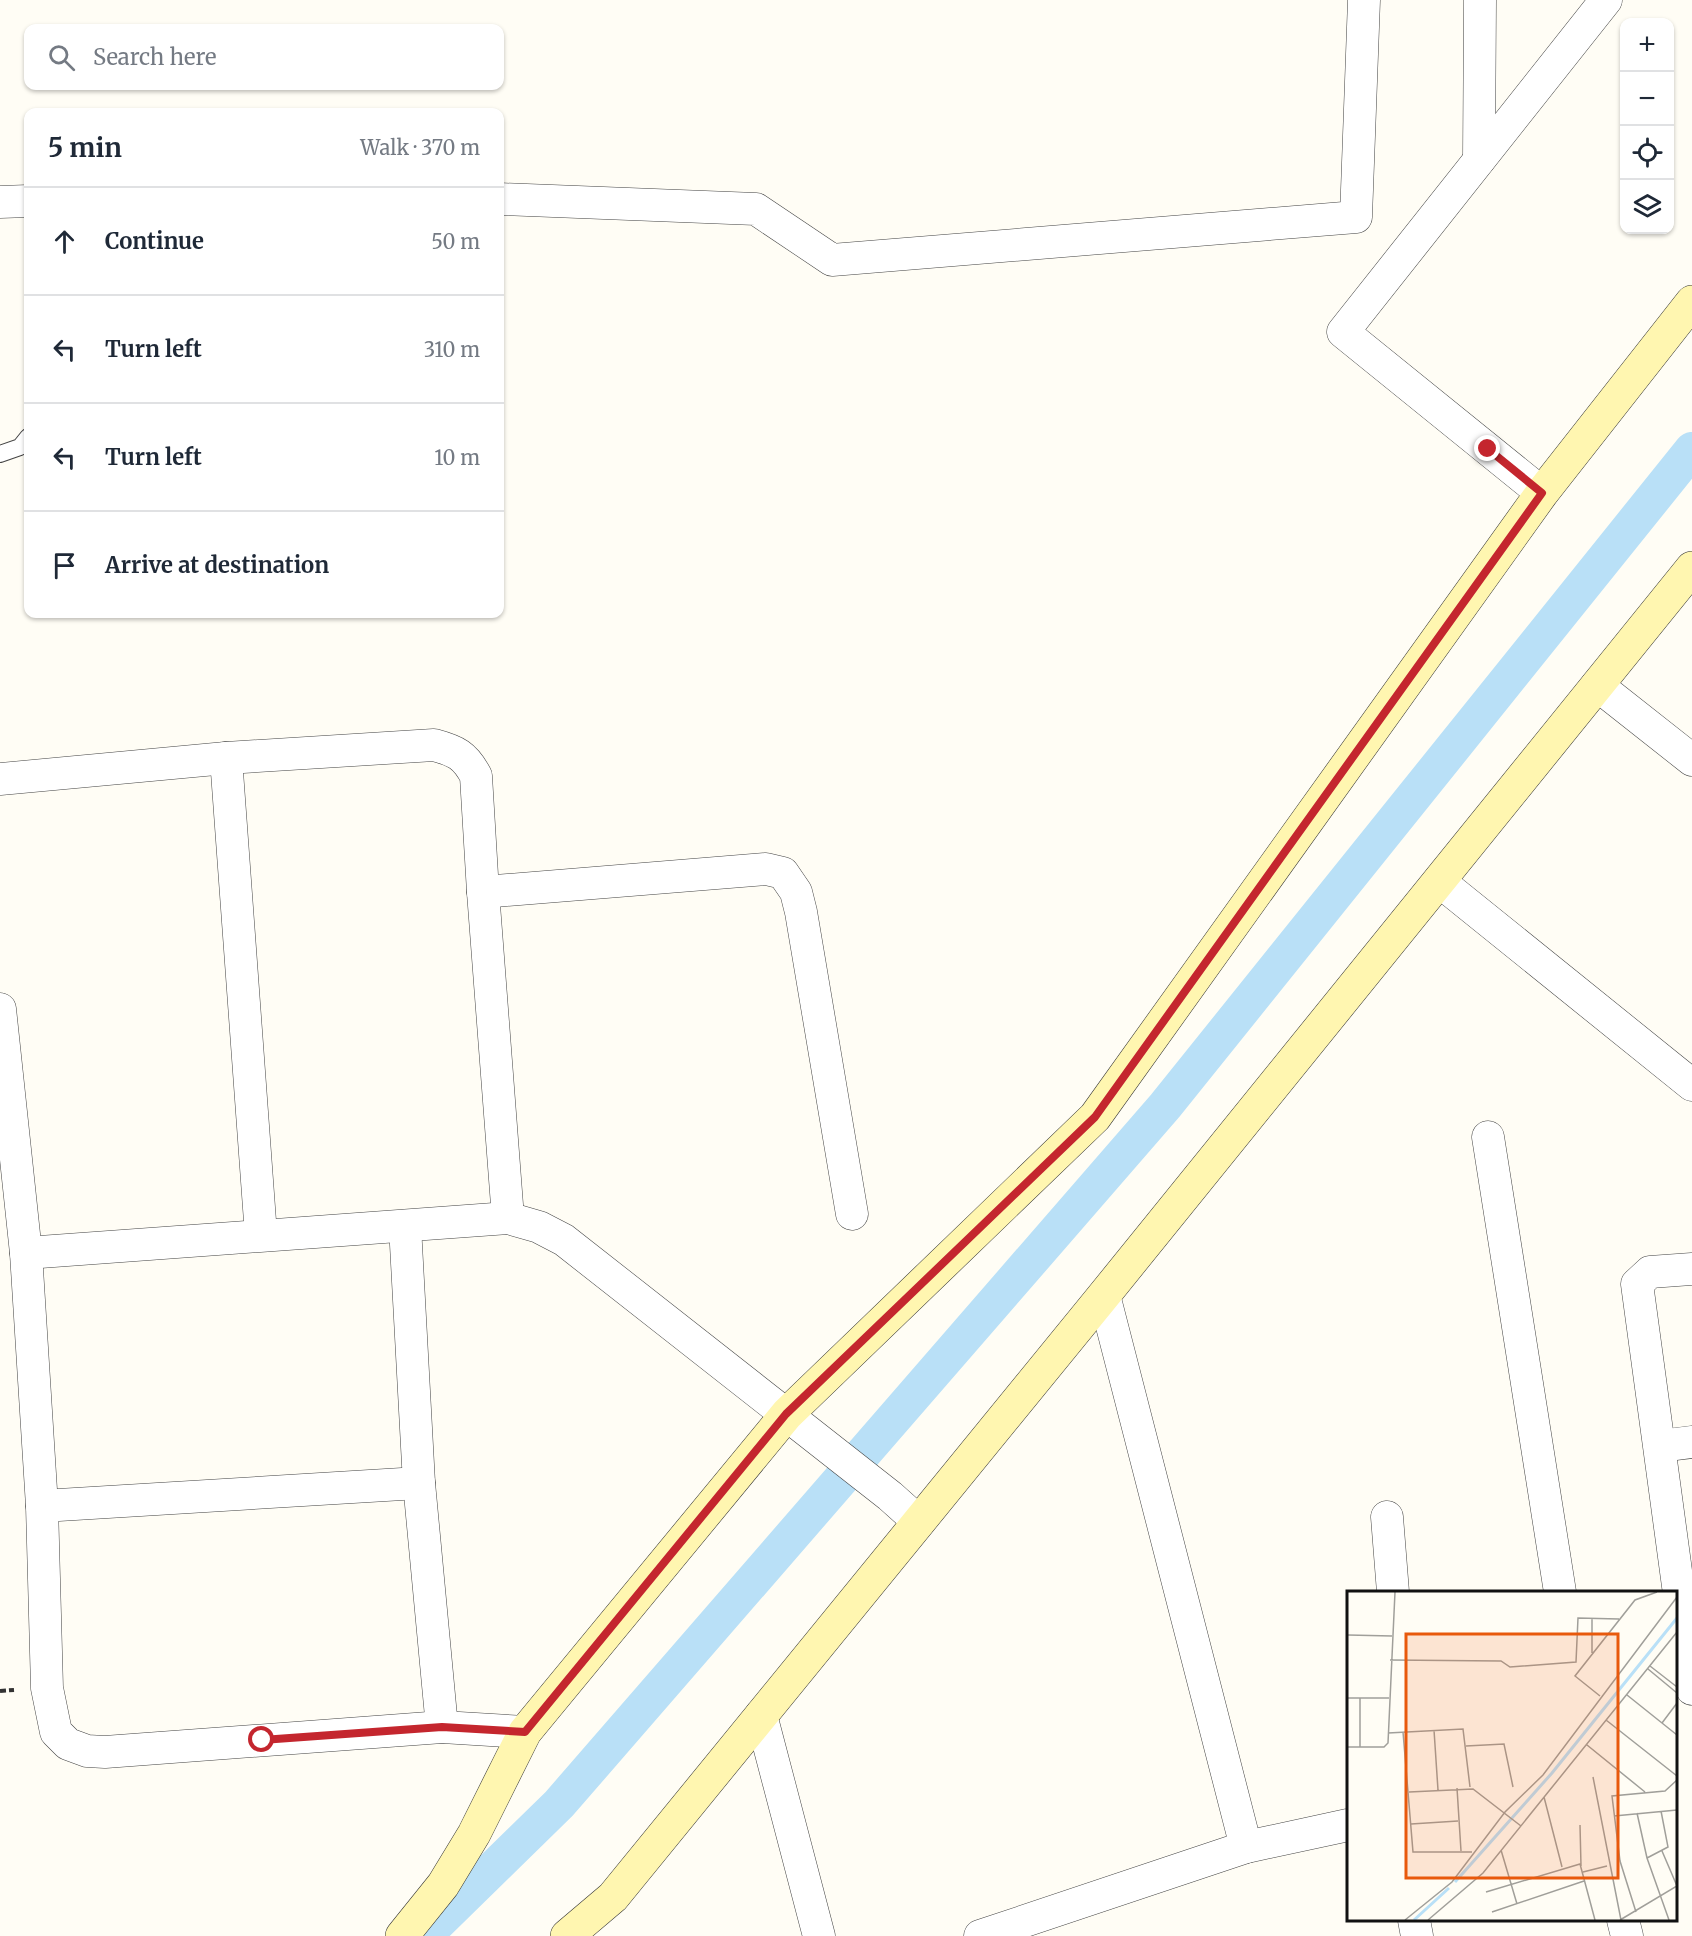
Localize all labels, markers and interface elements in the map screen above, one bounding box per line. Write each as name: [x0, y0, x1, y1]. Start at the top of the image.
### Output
map controls: [1620, 18, 1674, 234]
button: +: [1620, 18, 1674, 72]
search box: [24, 24, 504, 90]
icon: search: [45, 41, 78, 74]
text: Search here: [93, 43, 216, 71]
button: −: [1620, 72, 1674, 126]
button: locate: [1620, 126, 1674, 180]
text: 5 min: [48, 131, 122, 164]
text: Walk · 370 m: [360, 135, 480, 160]
button: layers: [1620, 180, 1674, 234]
icon: ahead: [48, 225, 81, 258]
text: Continue: [105, 227, 204, 255]
text: 50 m: [431, 229, 480, 254]
icon: left: [48, 333, 81, 366]
text: Turn left: [105, 335, 202, 363]
text: 310 m: [424, 337, 480, 362]
route end: [1474, 435, 1500, 461]
icon: left: [48, 441, 81, 474]
text: Turn left: [105, 443, 202, 471]
text: 10 m: [434, 445, 480, 470]
icon: arrive: [48, 549, 81, 582]
text: Arrive at destination: [105, 551, 329, 579]
inset map: [1347, 1591, 1677, 1921]
route start: [248, 1726, 274, 1752]

